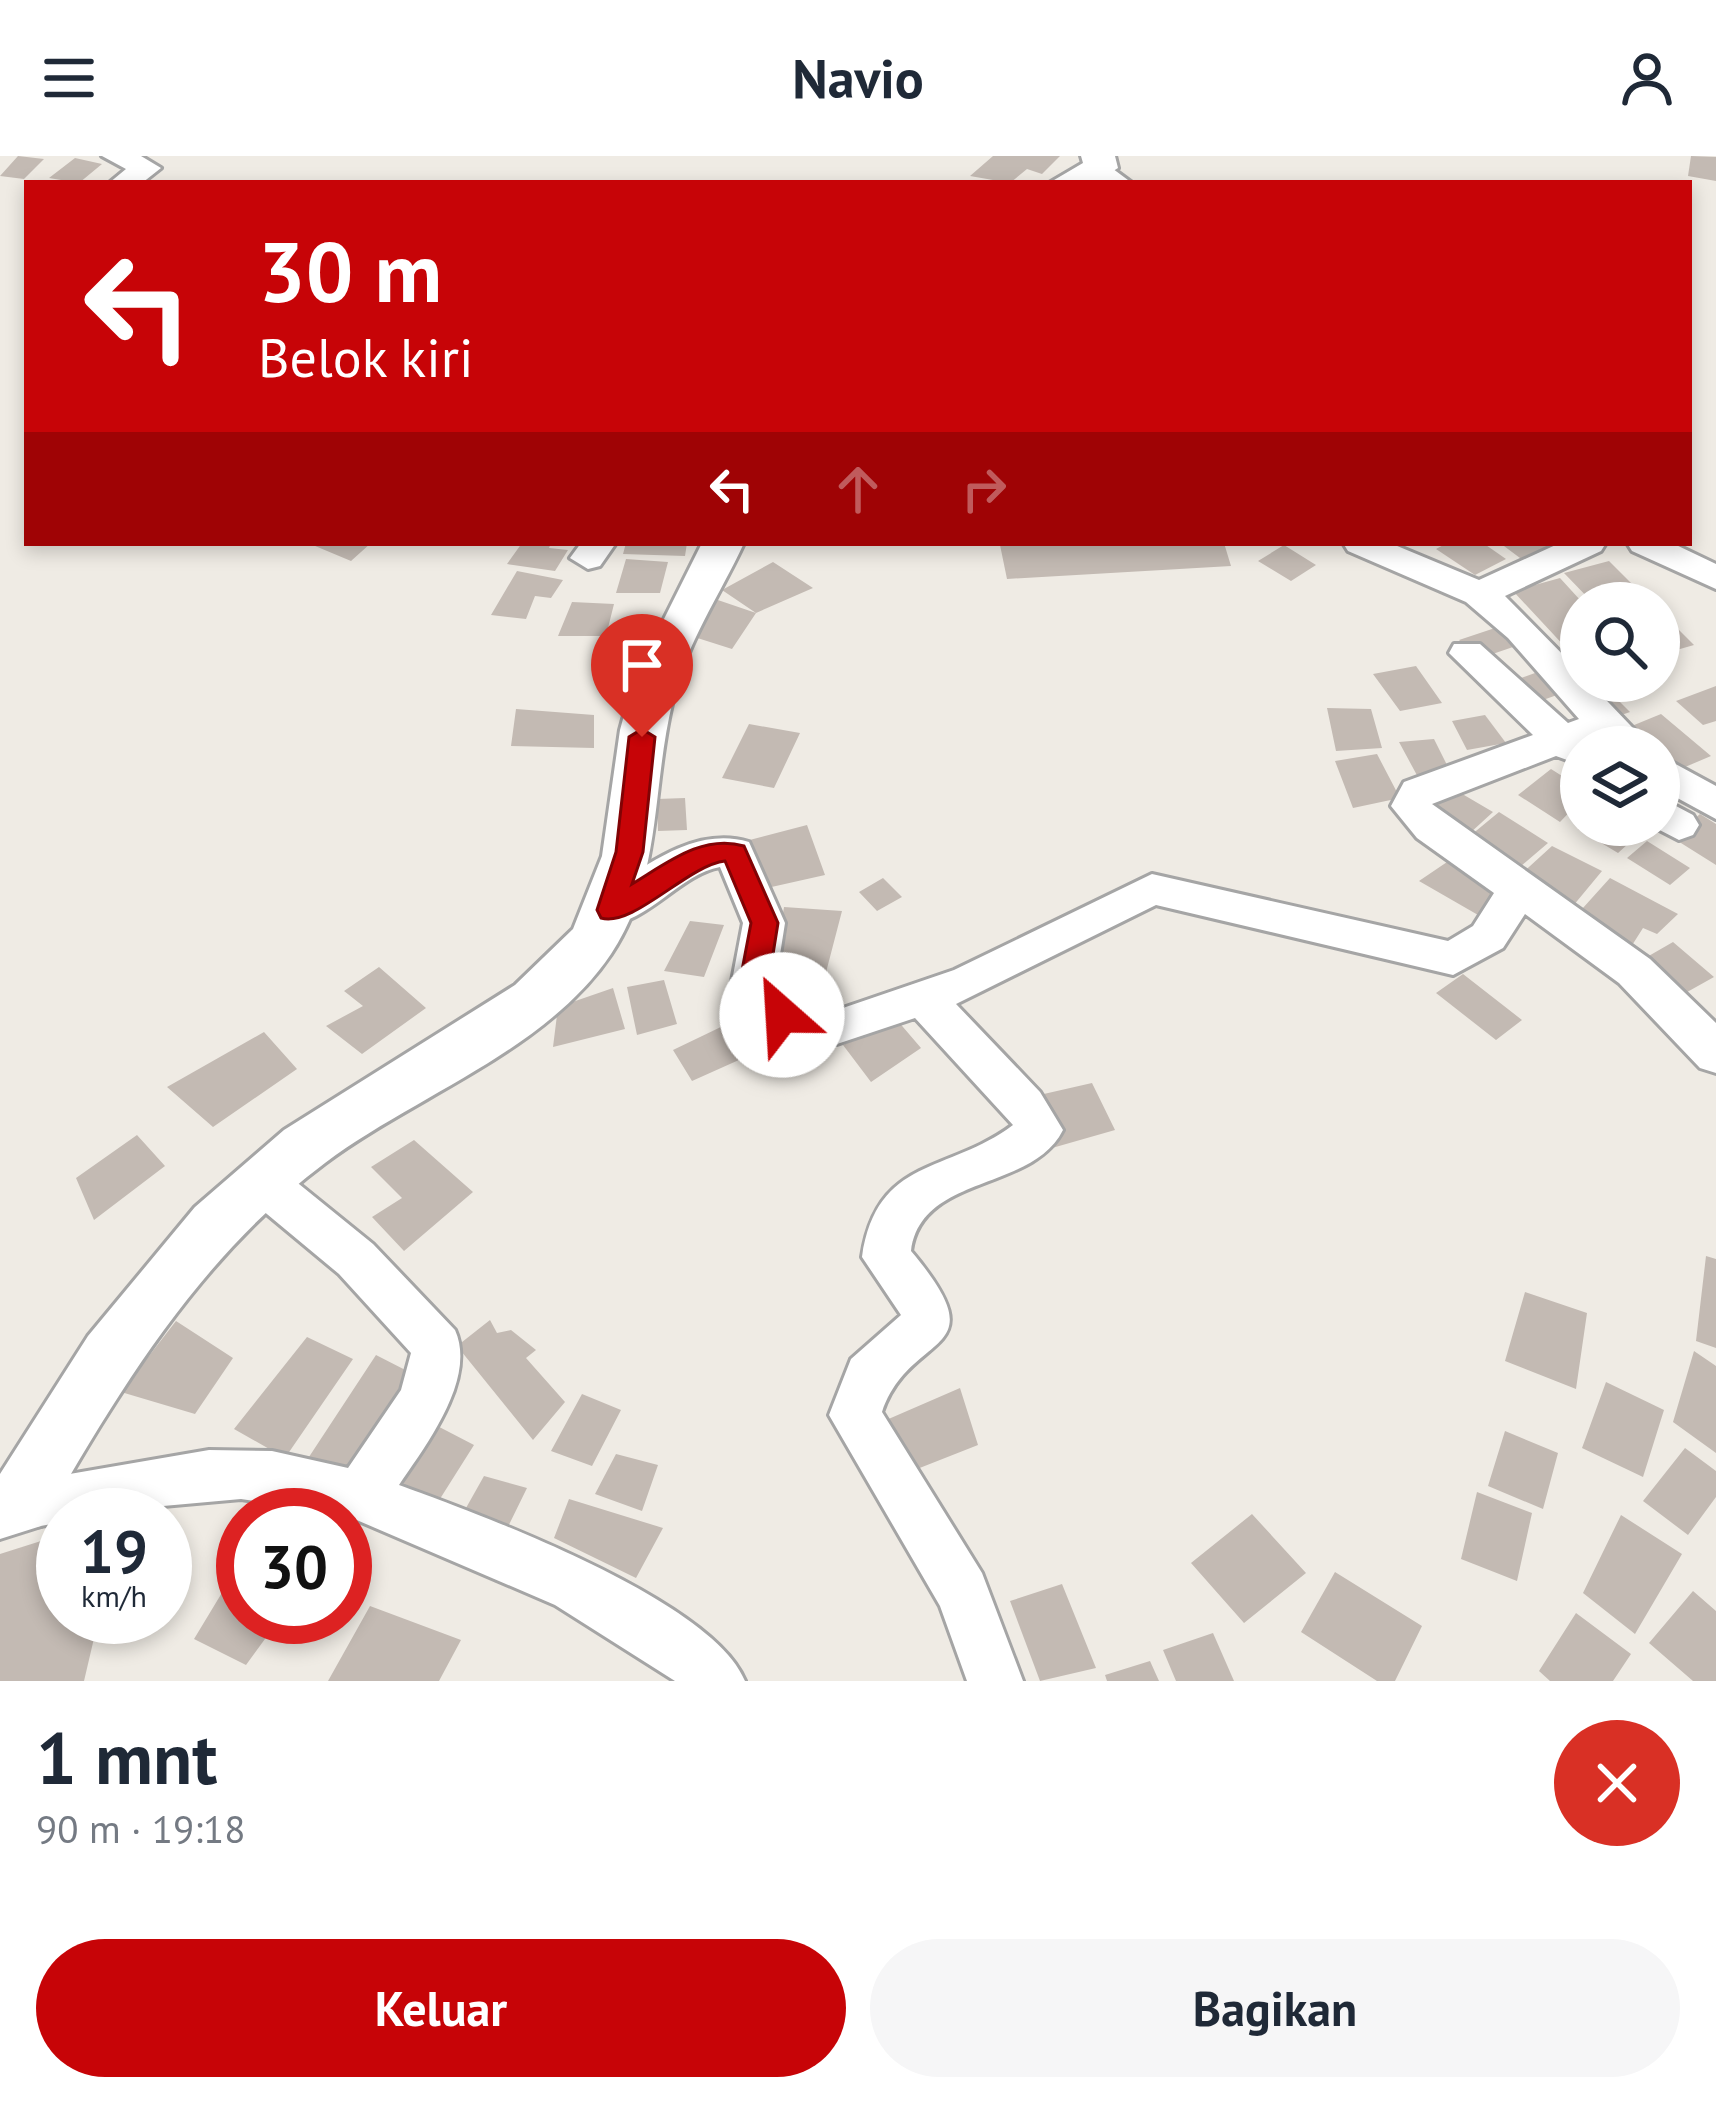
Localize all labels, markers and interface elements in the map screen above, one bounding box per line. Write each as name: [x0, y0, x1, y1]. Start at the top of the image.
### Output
text: Navio: [792, 43, 924, 113]
icon: menu: [36, 45, 102, 111]
icon: person: [1614, 45, 1680, 111]
text: 30 m: [258, 216, 442, 325]
icon: left: [60, 228, 216, 384]
text: Belok kiri: [258, 322, 474, 392]
icon: left: [699, 456, 765, 522]
icon: ahead: [825, 456, 891, 522]
icon: right: [951, 456, 1017, 522]
map controls: [1560, 582, 1680, 846]
button: search: [1560, 582, 1680, 702]
pin: [591, 614, 693, 737]
icon: arrive: [609, 632, 675, 698]
button: layers: [1560, 726, 1680, 846]
position arrow: [719, 952, 845, 1078]
speed limit sign: 30: [216, 1488, 372, 1644]
text: 19: [80, 1512, 148, 1590]
text: km/h: [81, 1576, 147, 1615]
text: 1 mnt: [36, 1711, 217, 1804]
button: close: [1554, 1720, 1680, 1846]
text: 90 m · 19:18: [36, 1803, 245, 1854]
button: Keluar: [36, 1939, 846, 2077]
button: Bagikan: [870, 1939, 1680, 2077]

